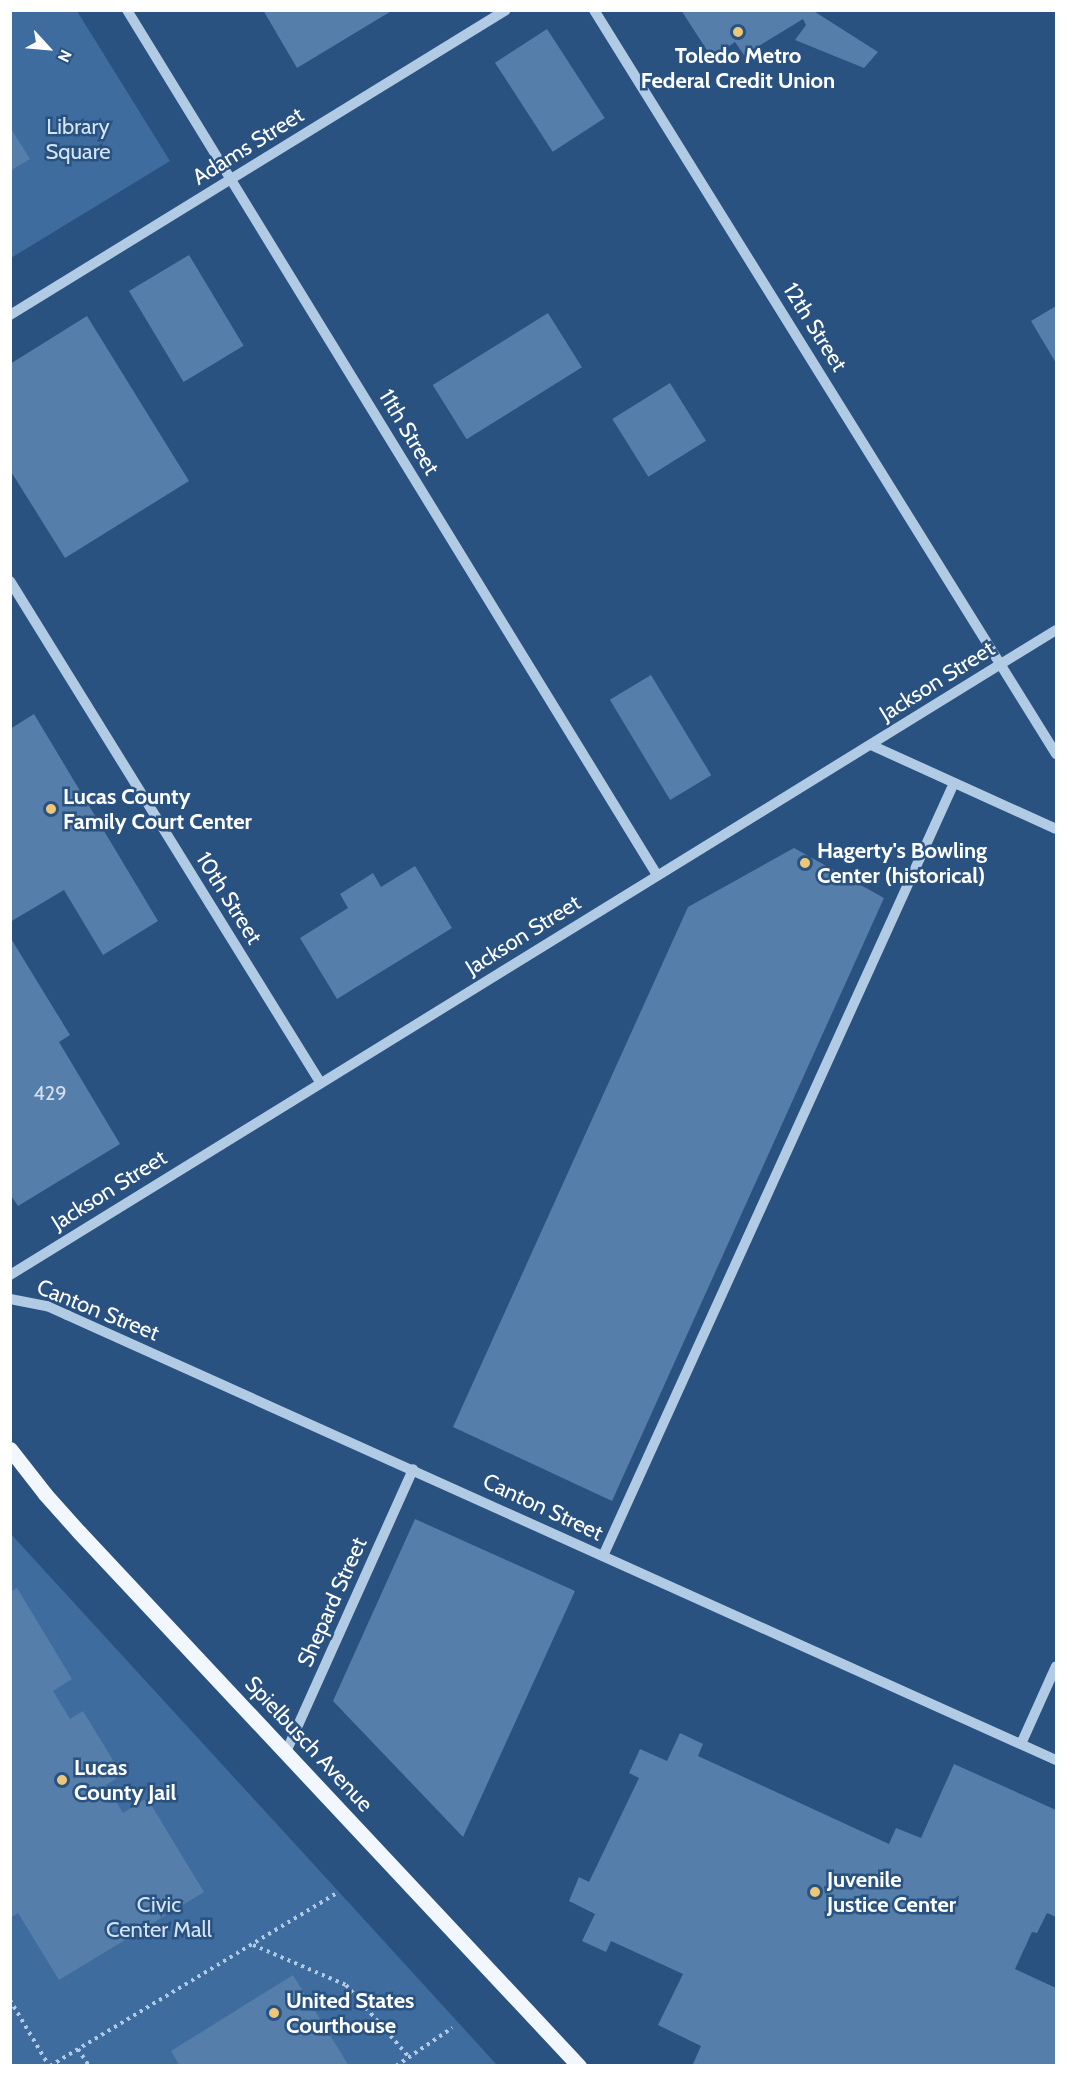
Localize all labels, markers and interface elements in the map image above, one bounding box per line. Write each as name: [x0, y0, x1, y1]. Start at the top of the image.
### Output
north arrow: [18, 18, 78, 78]
marker: Toledo Metro Federal Credit Union: [731, 25, 745, 39]
place label: Toledo Metro Federal Credit Union: [641, 42, 835, 94]
text: N: [54, 47, 76, 65]
street label: Adams Street: [188, 101, 308, 191]
park label: Library Square: [45, 113, 111, 164]
street label: 12th Street: [777, 278, 853, 376]
street label: 11th Street: [373, 384, 445, 480]
street label: Jackson Street: [875, 635, 999, 727]
place label: Lucas County Family Court Center: [63, 783, 252, 834]
marker: Lucas County Family Court Center: [44, 802, 58, 816]
place label: Hagerty's Bowling Center (historical): [817, 837, 987, 888]
street label: 10th Street: [190, 847, 268, 949]
marker: Hagerty's Bowling Center (historical): [798, 856, 812, 870]
street label: Jackson Street: [461, 889, 585, 981]
house number: 429: [33, 1081, 67, 1105]
street label: Jackson Street: [47, 1144, 171, 1236]
street label: Canton Street: [33, 1274, 163, 1346]
street label: Canton Street: [479, 1468, 607, 1546]
street label: Shepard Street: [292, 1533, 372, 1671]
street label: Spielbusch Avenue: [239, 1671, 379, 1817]
place label: Lucas County Jail: [74, 1754, 176, 1806]
marker: Lucas County Jail: [55, 1773, 69, 1787]
place label: Juvenile Justice Center: [827, 1866, 956, 1918]
marker: Juvenile Justice Center: [808, 1885, 822, 1899]
park label: Civic Center Mall: [106, 1891, 212, 1942]
place label: United States Courthouse: [286, 1987, 414, 2038]
marker: United States Courthouse: [267, 2006, 281, 2020]

